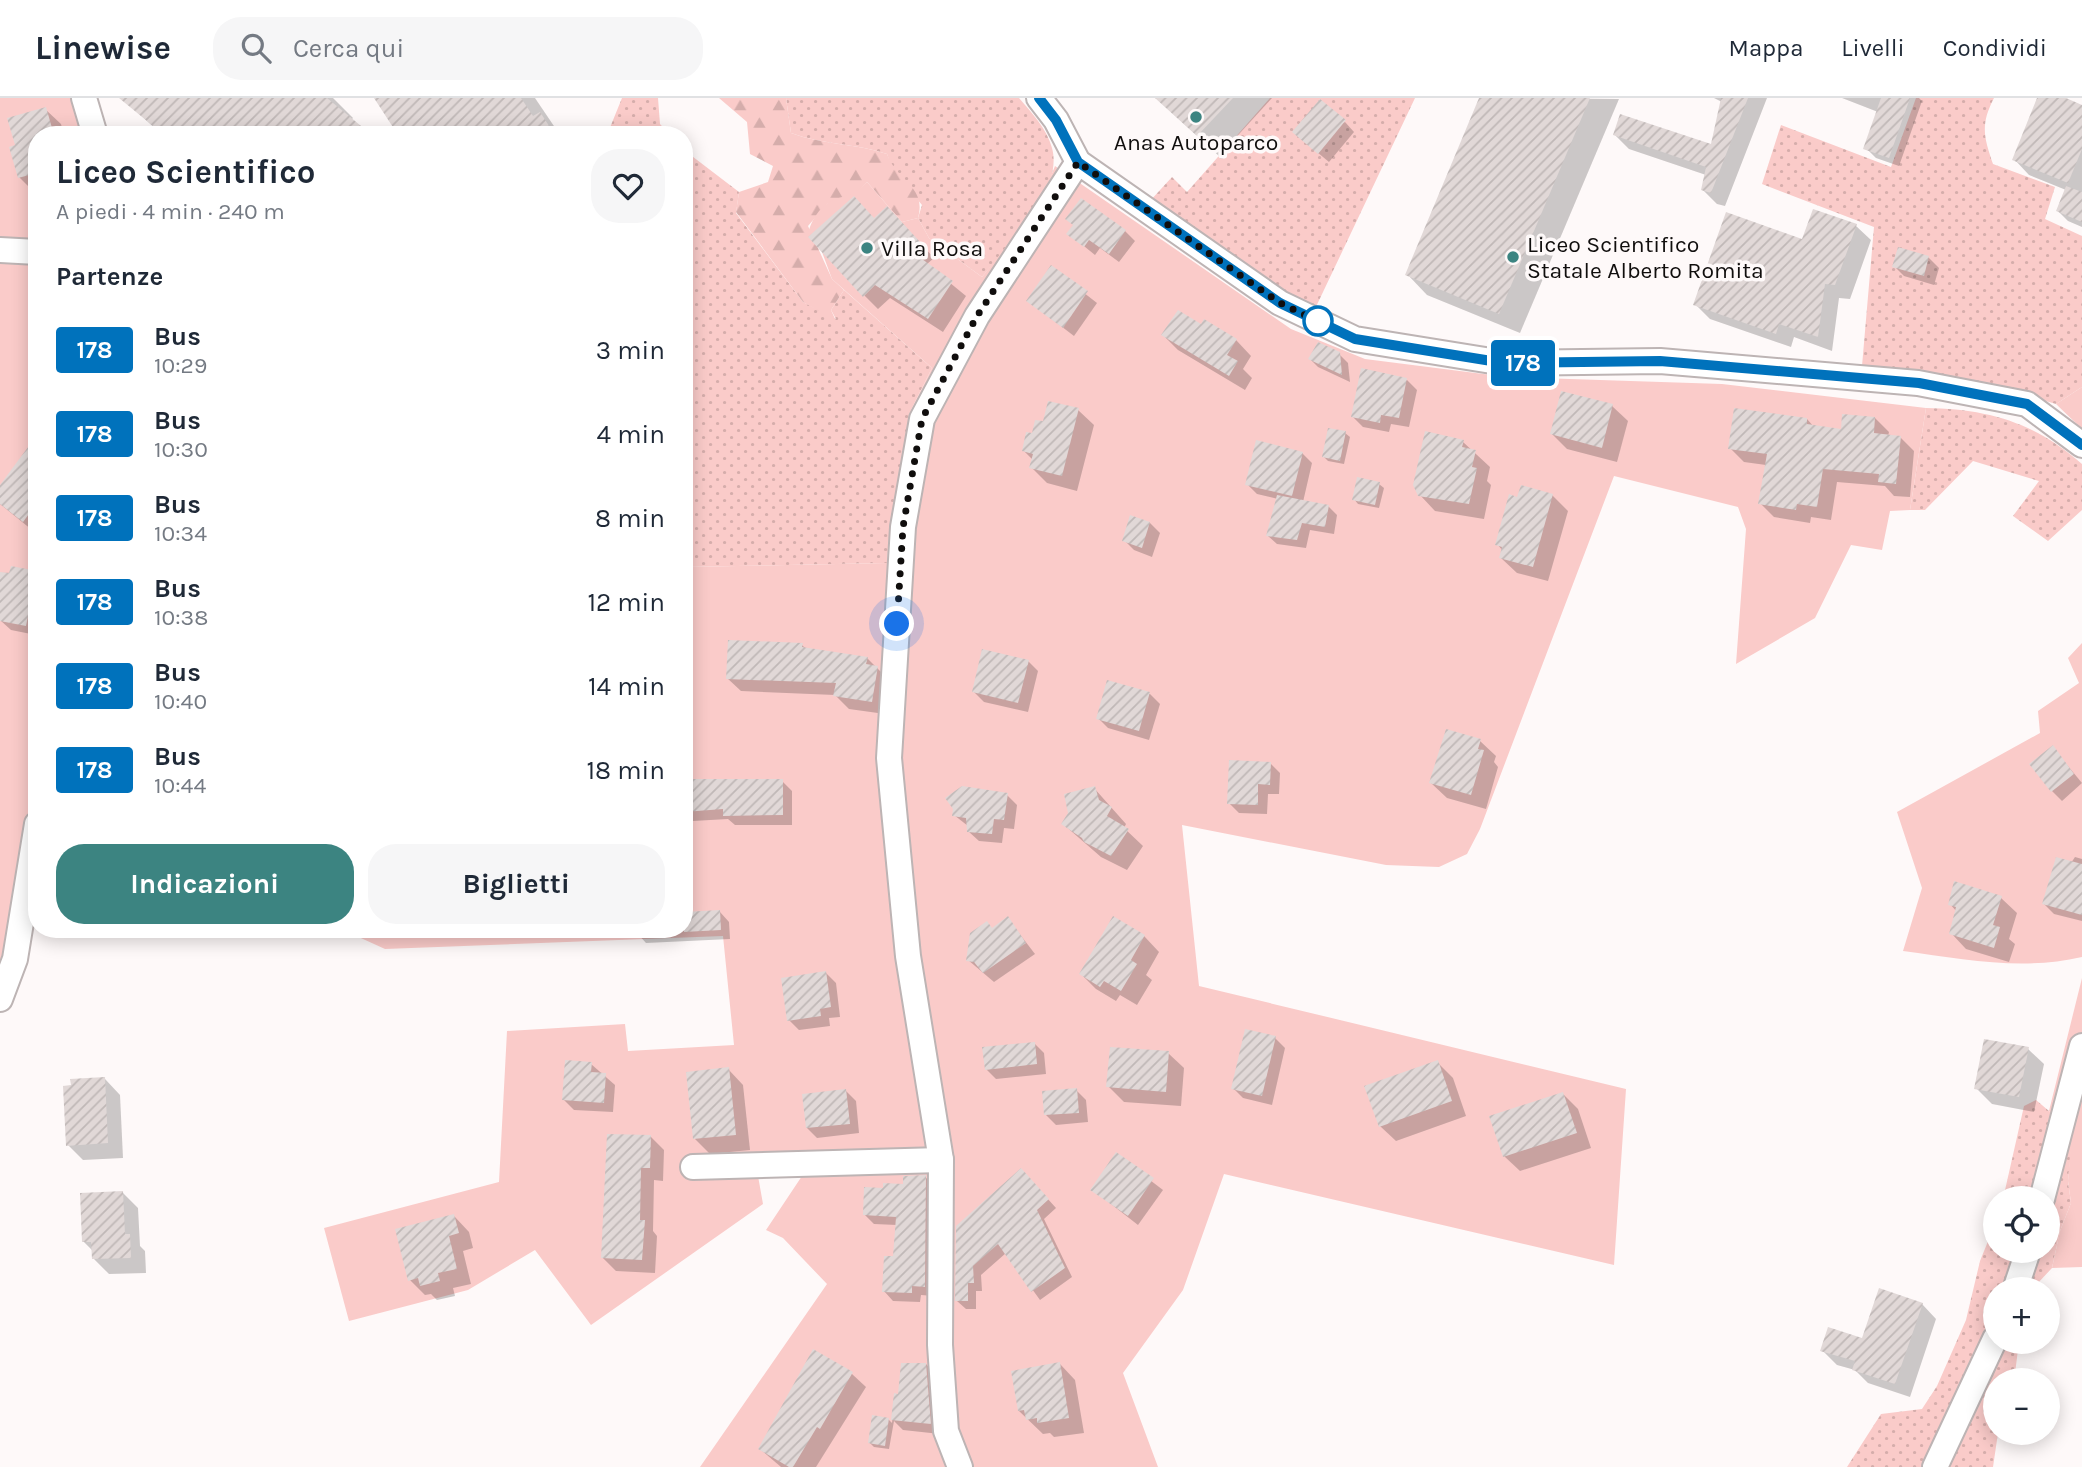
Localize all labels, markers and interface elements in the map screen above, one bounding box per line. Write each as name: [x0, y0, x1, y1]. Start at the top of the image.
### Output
search box: [213, 17, 703, 80]
text: Linewise: [35, 29, 171, 67]
icon: search: [237, 29, 275, 67]
text: Cerca qui: [293, 33, 404, 64]
text: Mappa: [1729, 34, 1803, 62]
text: Livelli: [1841, 34, 1905, 62]
text: Condividi: [1943, 34, 2047, 62]
marker: Anas Autoparco: [1188, 109, 1204, 125]
place label: Anas Autoparco: [1114, 129, 1278, 156]
button: heart: [591, 149, 665, 223]
text: Liceo Scientifico: [56, 153, 315, 191]
text: A piedi · 4 min · 240 m: [56, 198, 285, 225]
place label: Liceo Scientifico Statale Alberto Romita: [1527, 231, 1764, 284]
place label: Villa Rosa: [881, 235, 983, 262]
marker: Villa Rosa: [859, 240, 875, 256]
marker: Liceo Scientifico Statale Alberto Romita: [1505, 249, 1521, 265]
text: Partenze: [56, 261, 163, 292]
unlabelled marker: [1303, 306, 1333, 336]
text: Bus: [154, 321, 201, 352]
text: 3 min: [596, 335, 665, 366]
text: 178: [76, 336, 113, 364]
line badge: 178: [1483, 340, 1563, 386]
text: 178: [1505, 349, 1541, 377]
text: 10:29: [154, 352, 207, 379]
text: Bus: [154, 405, 201, 436]
text: 4 min: [597, 419, 665, 450]
text: 178: [76, 420, 113, 448]
text: 10:30: [154, 436, 208, 463]
text: Bus: [154, 489, 201, 520]
text: 8 min: [595, 503, 665, 534]
text: 178: [76, 504, 113, 532]
text: 10:34: [154, 520, 207, 547]
text: Bus: [154, 573, 201, 604]
text: 12 min: [587, 587, 665, 618]
text: 178: [76, 588, 113, 616]
text: 10:38: [154, 604, 208, 631]
your location: [879, 606, 914, 641]
text: Bus: [154, 657, 201, 688]
text: 14 min: [588, 671, 665, 702]
text: 178: [76, 672, 113, 700]
text: 10:40: [154, 688, 207, 715]
text: Bus: [154, 741, 201, 772]
text: 18 min: [586, 755, 665, 786]
text: 178: [76, 756, 113, 784]
text: 10:44: [154, 772, 206, 799]
button: Indicazioni: [56, 844, 354, 924]
button: Biglietti: [368, 844, 665, 924]
map controls: [1983, 1186, 2060, 1445]
button: locate: [1983, 1186, 2060, 1263]
button: +: [1983, 1277, 2060, 1354]
button: −: [1983, 1368, 2060, 1445]

